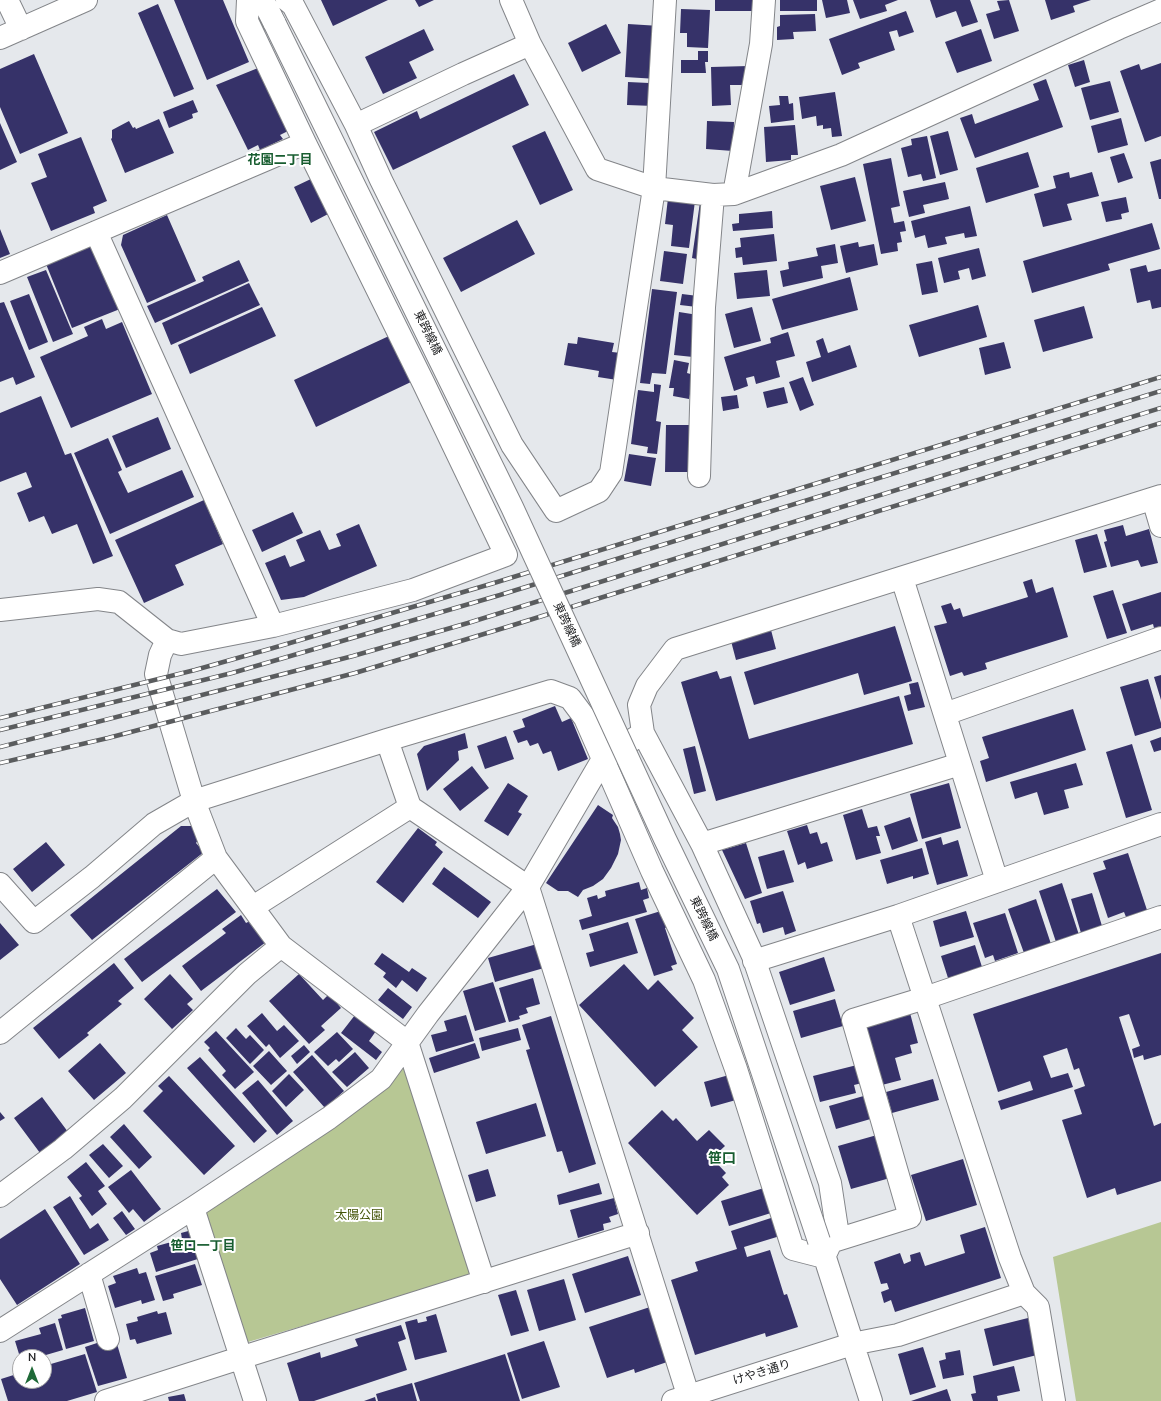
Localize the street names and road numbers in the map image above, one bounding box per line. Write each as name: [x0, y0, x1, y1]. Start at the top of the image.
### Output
street label: 東跨線橋: [410, 308, 444, 358]
street label: 東跨線橋: [549, 600, 583, 650]
street label: 東跨線橋: [686, 894, 720, 944]
street label: けやき通り: [731, 1357, 793, 1389]

